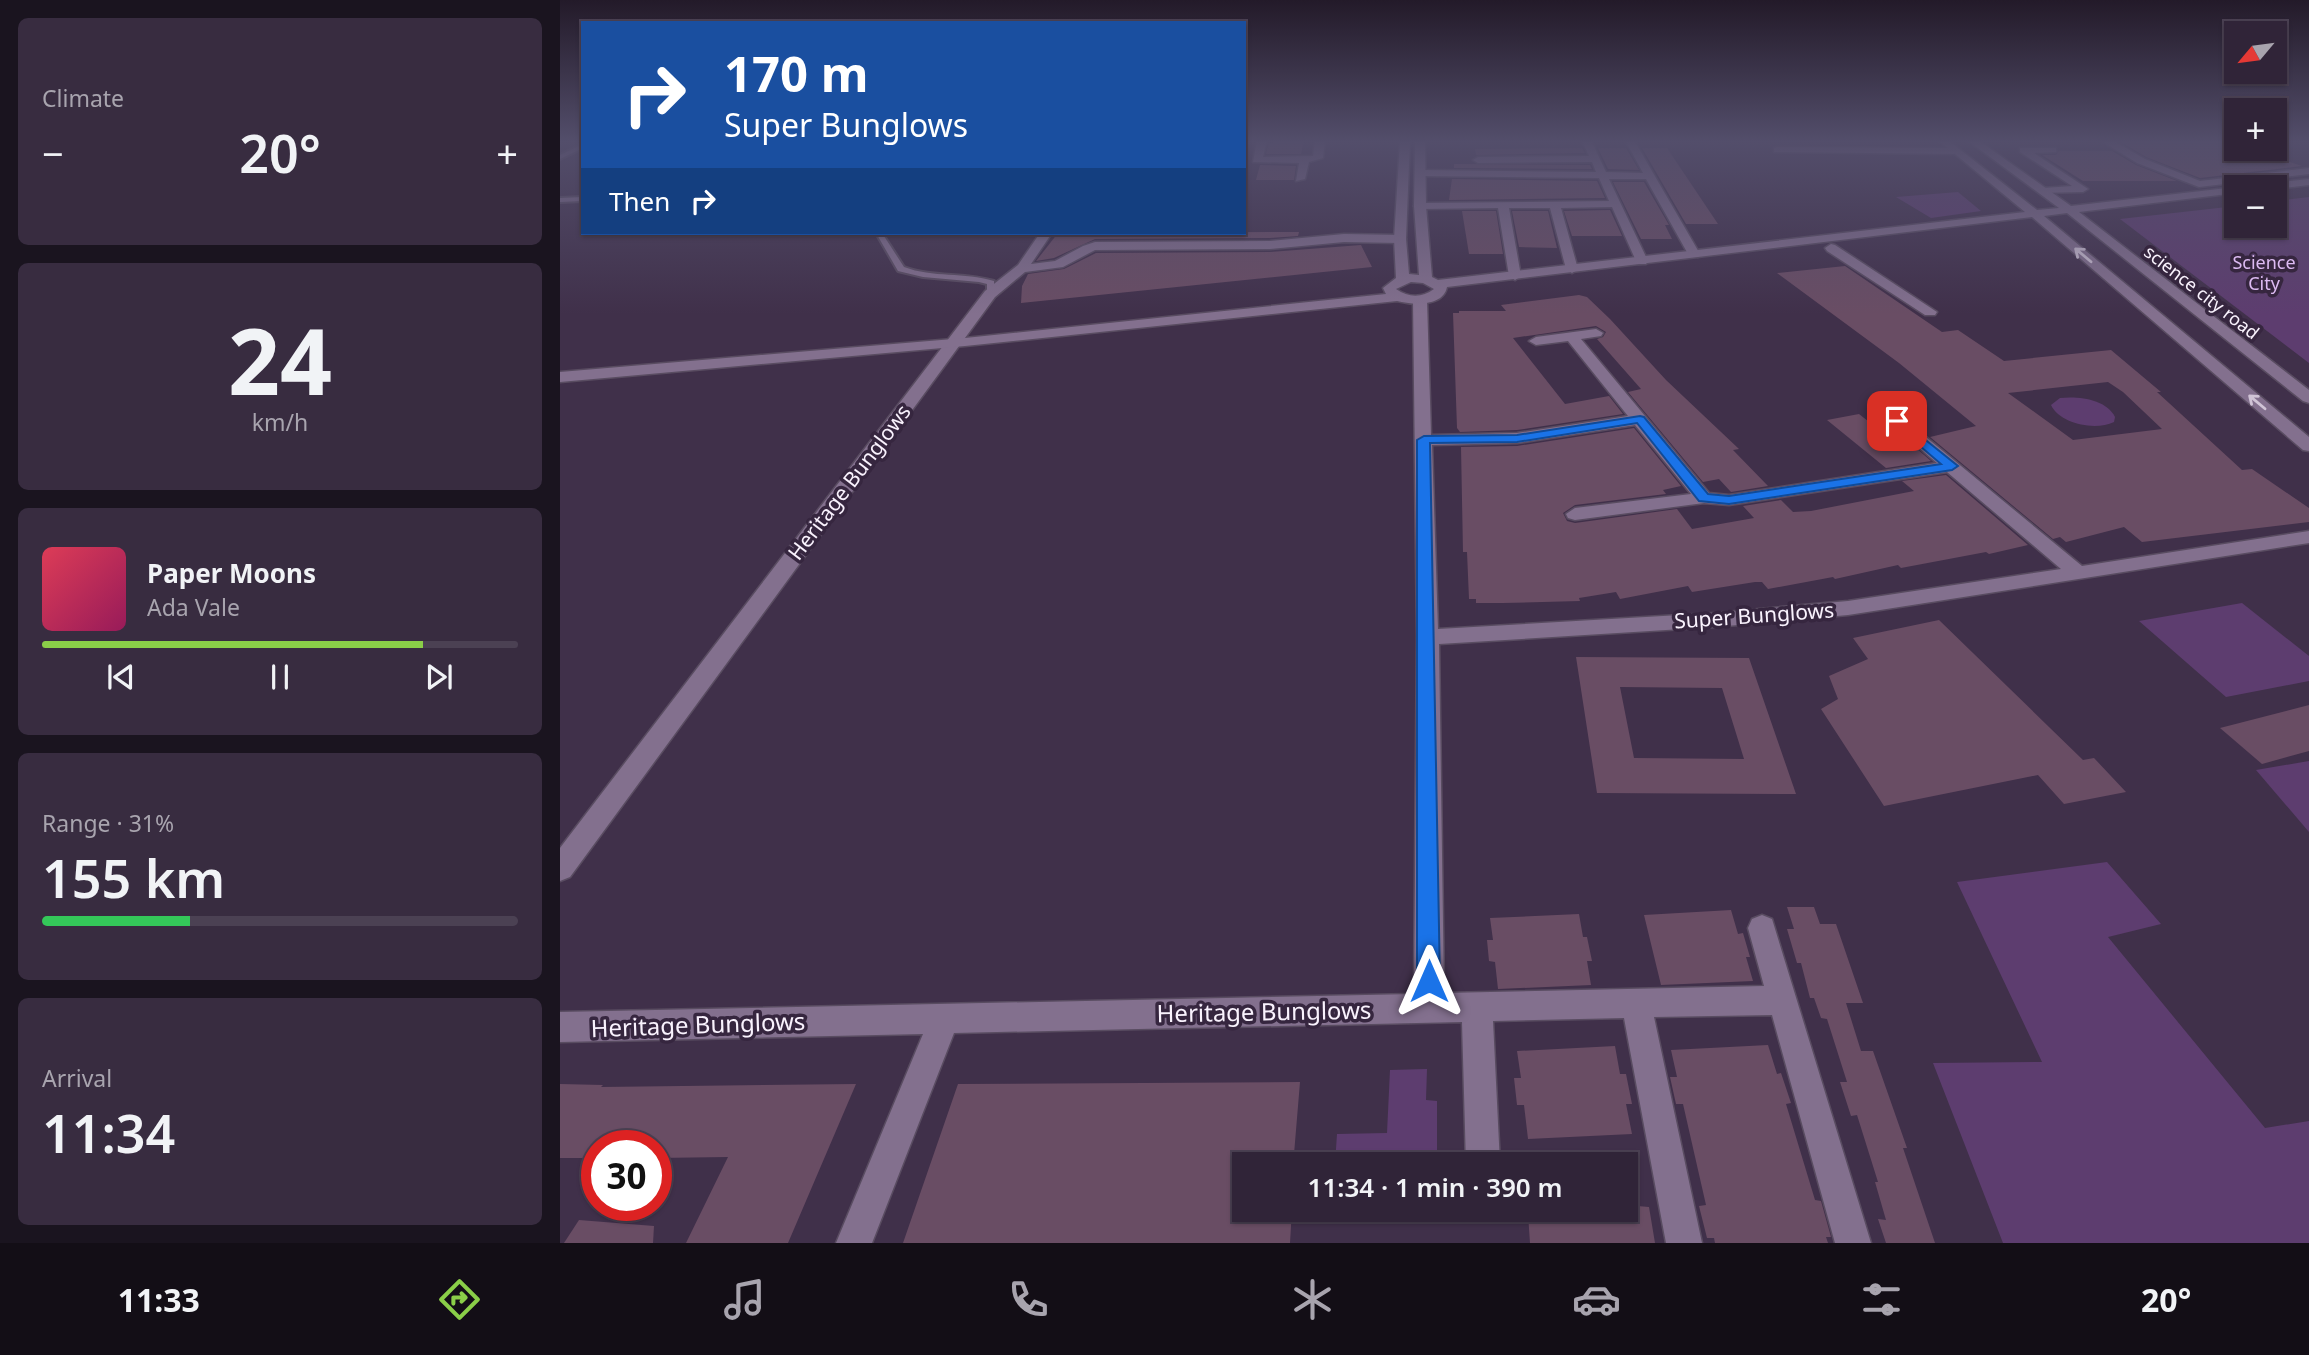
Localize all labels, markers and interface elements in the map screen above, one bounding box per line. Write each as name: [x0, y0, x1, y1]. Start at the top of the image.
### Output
north arrow: [2224, 21, 2287, 84]
map controls: [2224, 21, 2287, 238]
text: 170 m: [724, 40, 869, 106]
icon: right: [609, 49, 700, 140]
text: Climate: [42, 82, 124, 114]
button: +: [2224, 98, 2287, 161]
text: Super Bunglows: [724, 103, 968, 146]
text: 20°: [239, 117, 321, 188]
text: −: [42, 127, 64, 179]
text: +: [496, 127, 518, 179]
button: −: [2224, 175, 2287, 238]
icon: right: [684, 182, 722, 220]
text: Then: [609, 183, 670, 219]
street label: science city road: [2140, 240, 2264, 344]
one-way arrow: [2075, 247, 2093, 263]
park label: Science City: [2232, 250, 2296, 295]
text: 24: [228, 298, 332, 422]
pin: [1867, 391, 1927, 451]
one-way arrow: [2248, 394, 2266, 410]
street label: Heritage Bunglows: [781, 399, 917, 565]
icon: arrive: [1878, 402, 1916, 440]
text: km/h: [252, 406, 308, 438]
text: Paper Moons: [147, 555, 316, 591]
text: Ada Vale: [147, 591, 240, 623]
street label: Super Bunglows: [1673, 595, 1835, 635]
icon: previous: [102, 658, 140, 696]
icon: pause: [261, 658, 299, 696]
icon: next: [420, 658, 458, 696]
text: Range · 31%: [42, 807, 174, 839]
text: 155 km: [42, 842, 225, 913]
position arrow: [1392, 944, 1466, 1018]
street label: Heritage Bunglows: [1156, 993, 1372, 1029]
street label: Heritage Bunglows: [590, 1004, 806, 1044]
text: Arrival: [42, 1062, 112, 1094]
text: 11:34: [42, 1097, 175, 1168]
speed limit sign: 30: [581, 1130, 672, 1221]
text: 11:34 · 1 min · 390 m: [1308, 1169, 1562, 1205]
icon: directions: [435, 1275, 484, 1324]
icon: music: [720, 1275, 769, 1324]
icon: phone: [1004, 1275, 1053, 1324]
icon: climate: [1288, 1275, 1337, 1324]
icon: car: [1572, 1275, 1621, 1324]
icon: filters: [1857, 1275, 1906, 1324]
text: 11:33: [118, 1278, 200, 1321]
text: 20°: [2141, 1278, 2191, 1321]

